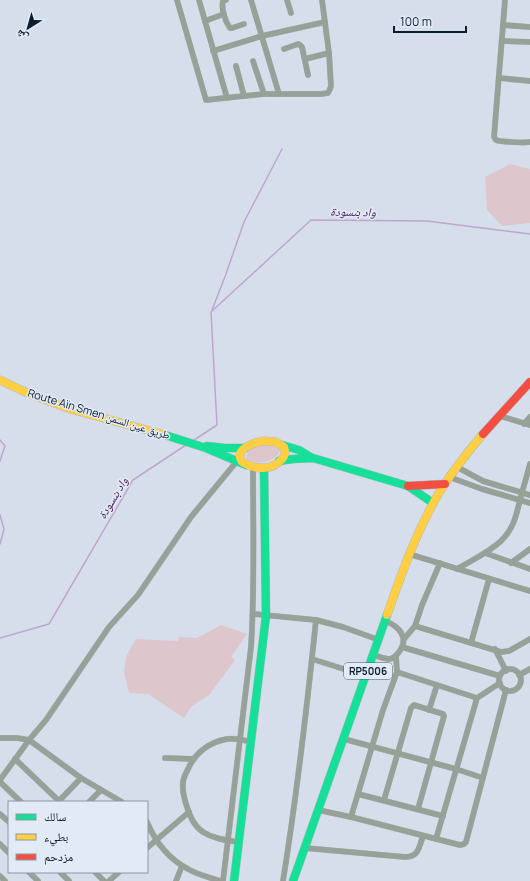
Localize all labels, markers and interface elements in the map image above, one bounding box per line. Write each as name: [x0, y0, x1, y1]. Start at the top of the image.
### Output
north arrow: [8, 8, 48, 48]
scale bar: [394, 8, 466, 34]
text: 100 m: [400, 13, 432, 30]
text: ش: [12, 26, 31, 46]
water label: واد بنسودة: [330, 203, 377, 220]
street label: Route Aïn Smen طريق عين السمن: [26, 385, 172, 442]
water label: واد بنسودة: [93, 473, 132, 522]
road number: RP5006: [344, 663, 392, 679]
legend: [8, 801, 148, 873]
text: سالك: [44, 808, 66, 825]
text: بطيء: [44, 828, 68, 847]
text: مزدحم: [44, 848, 73, 865]

